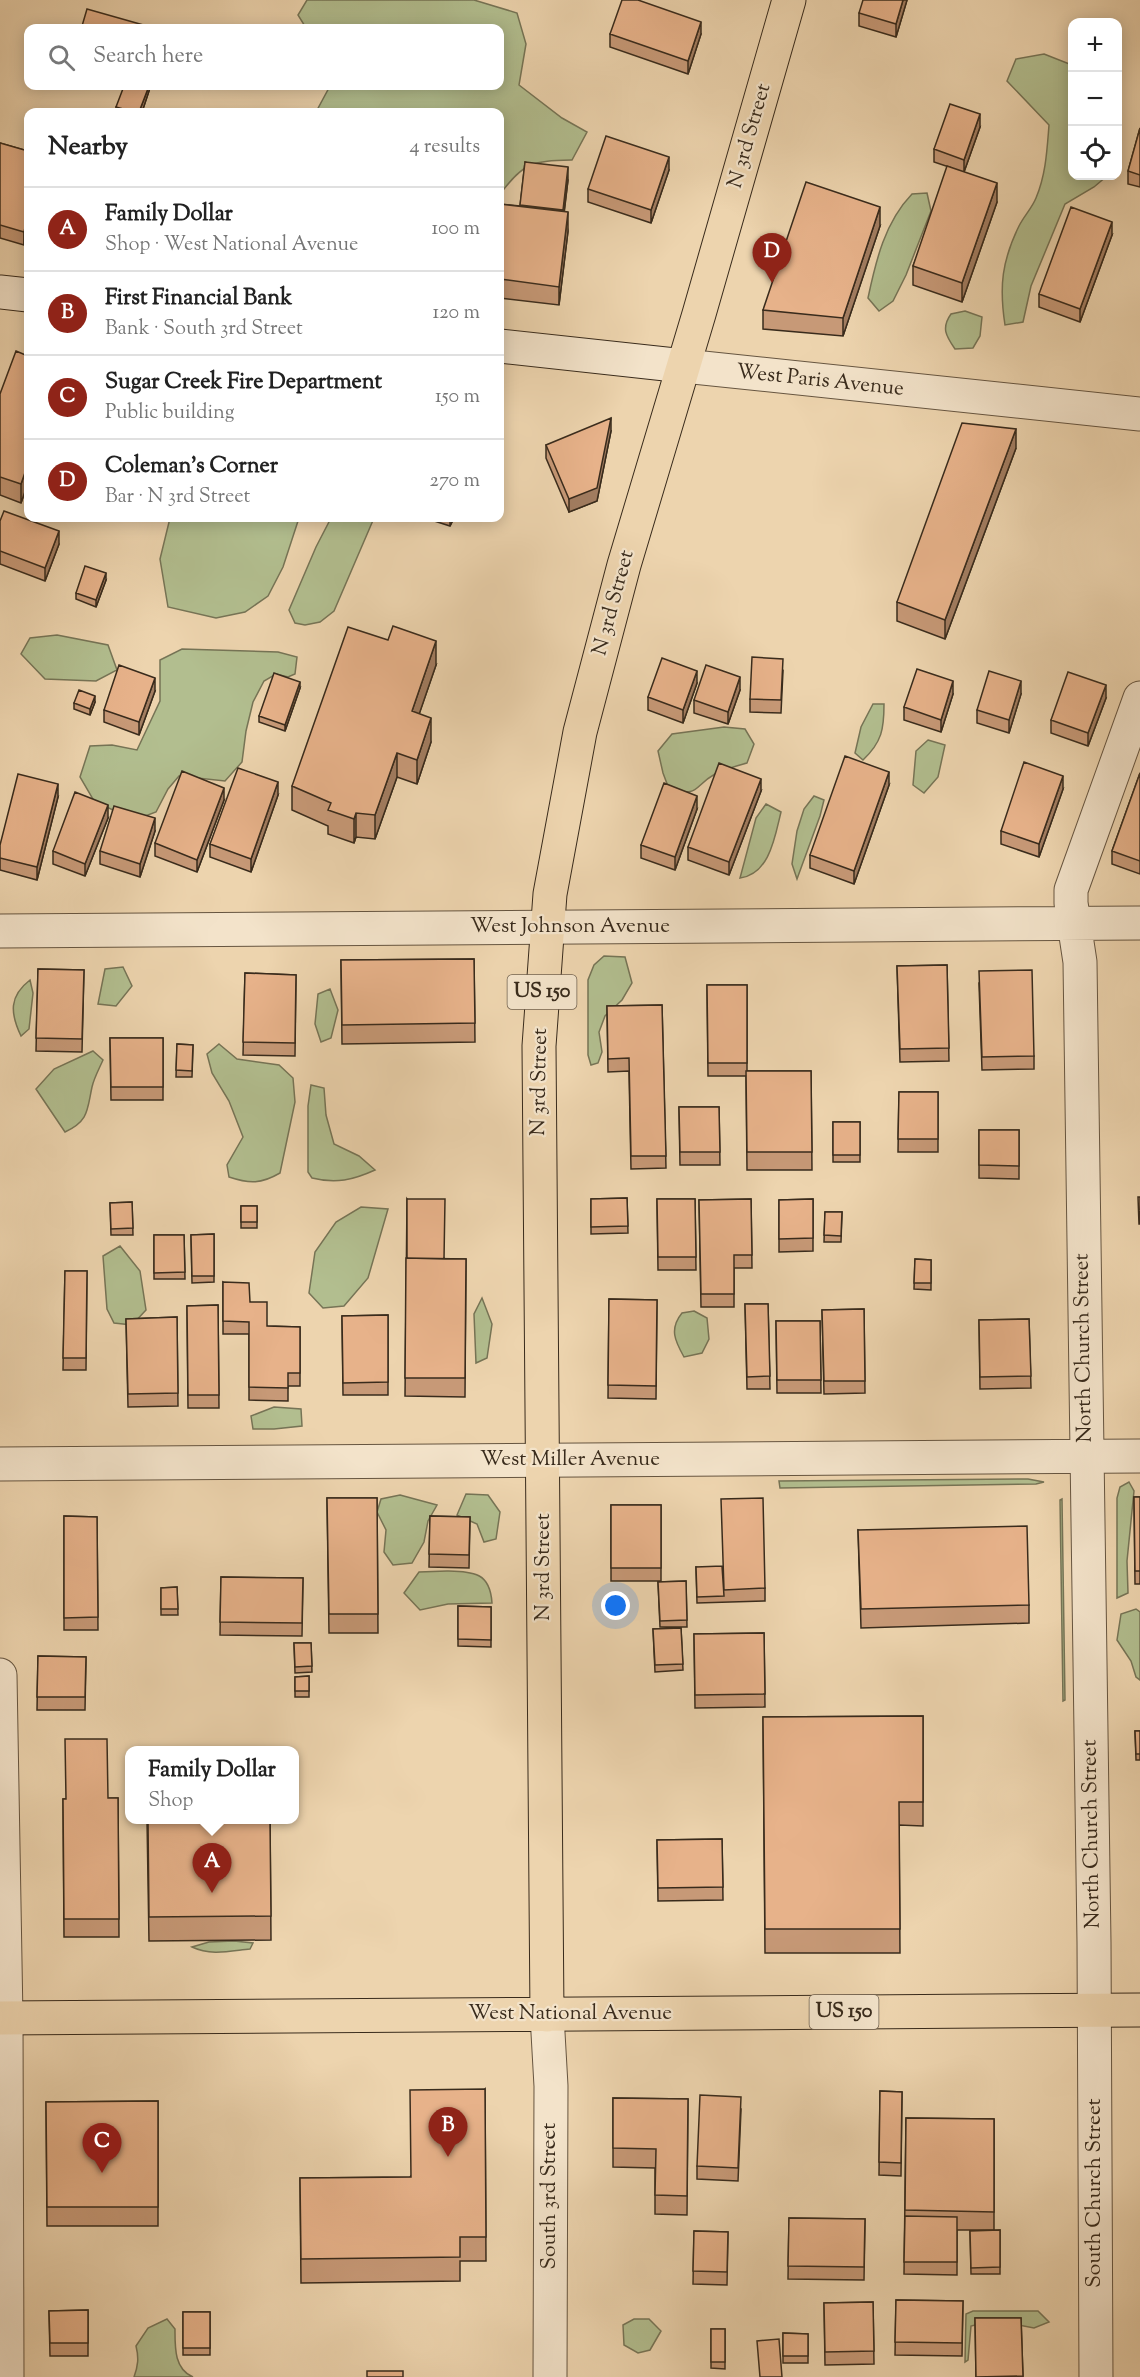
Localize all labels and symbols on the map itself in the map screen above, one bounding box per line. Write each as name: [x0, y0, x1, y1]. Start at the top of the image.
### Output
street label: N 3rd Street: [721, 80, 779, 192]
pin: D: [752, 234, 792, 283]
street label: West Paris Avenue: [735, 357, 905, 405]
street label: N 3rd Street: [586, 547, 642, 659]
street label: West Johnson Avenue: [470, 912, 670, 942]
road number: US 150: [508, 975, 576, 1009]
street label: N 3rd Street: [524, 1028, 556, 1136]
street label: North Church Street: [1067, 1253, 1101, 1443]
street label: West Miller Avenue: [480, 1445, 660, 1475]
street label: N 3rd Street: [529, 1513, 559, 1621]
your location: [601, 1591, 630, 1620]
street label: North Church Street: [1075, 1739, 1109, 1929]
pin: A: [192, 1844, 232, 1893]
road number: US 150: [810, 1995, 878, 2029]
street label: West National Avenue: [468, 1999, 672, 2029]
street label: South Church Street: [1080, 2098, 1110, 2288]
pin: B: [428, 2108, 468, 2157]
street label: South 3rd Street: [535, 2123, 565, 2269]
pin: C: [82, 2124, 122, 2173]

